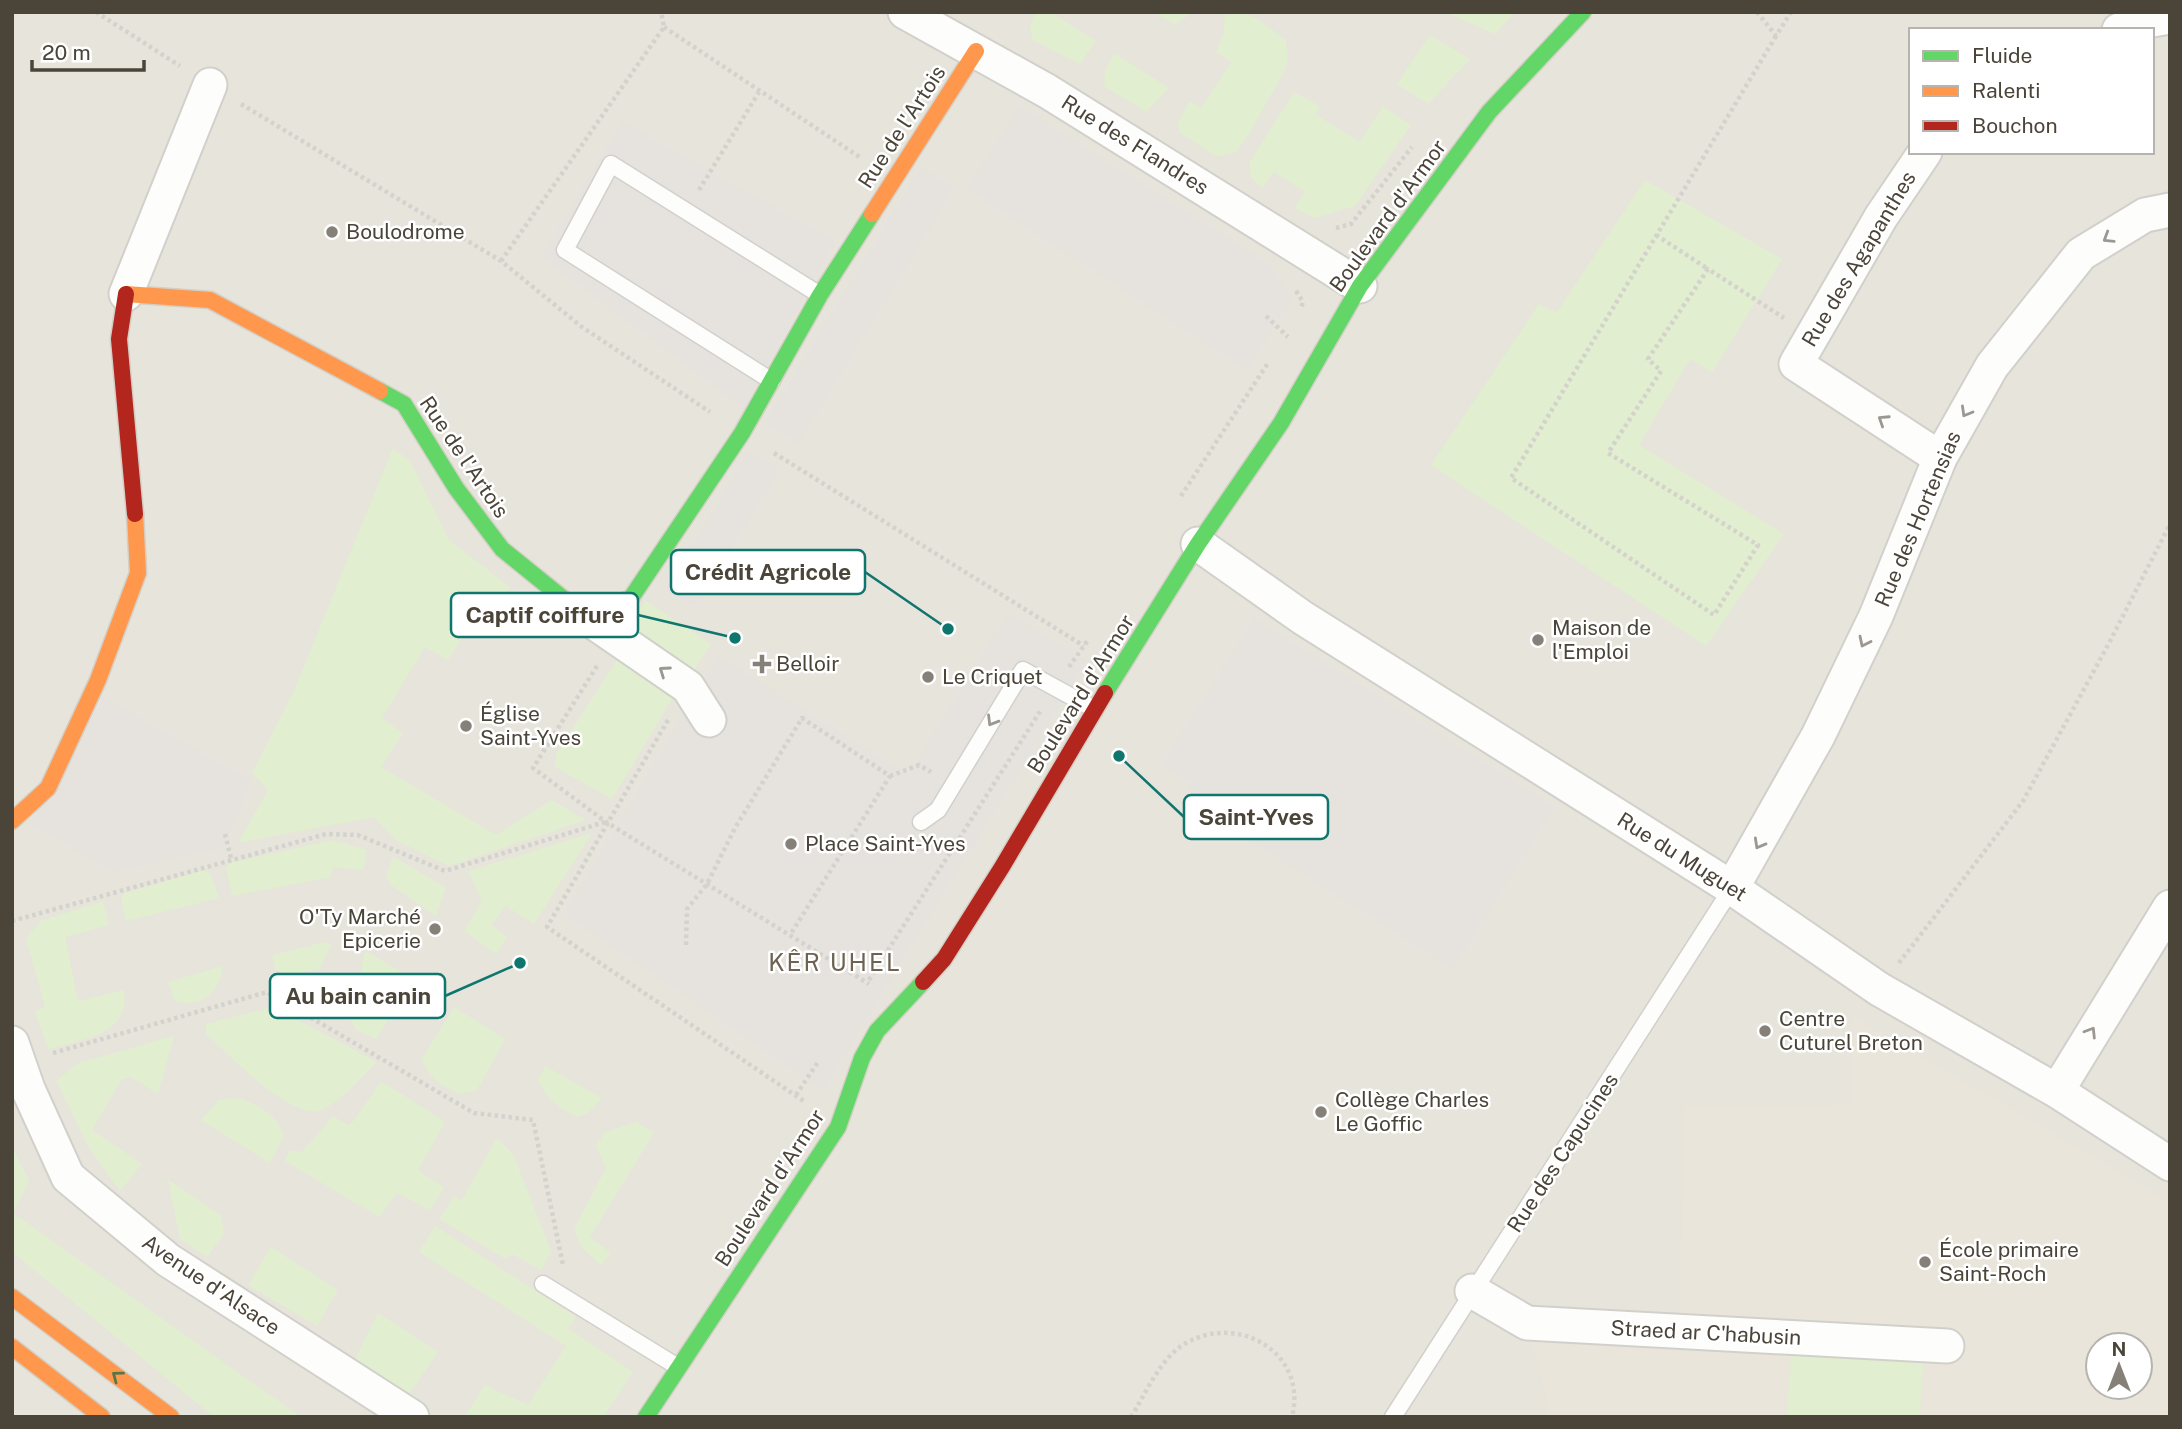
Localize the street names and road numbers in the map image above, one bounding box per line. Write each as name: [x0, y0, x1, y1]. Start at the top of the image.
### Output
street label: Rue de l'Artois: [853, 61, 951, 193]
street label: Rue des Flandres: [1057, 89, 1213, 200]
street label: Boulevard d'Armor: [1324, 135, 1451, 297]
street label: Rue des Agapanthes: [1796, 167, 1921, 351]
street label: Rue de l'Artois: [415, 391, 514, 522]
street label: Rue des Hortensias: [1869, 427, 1966, 610]
street label: Boulevard d'Armor: [1022, 610, 1139, 778]
street label: Rue du Muguet: [1613, 807, 1752, 906]
street label: Rue des Capucines: [1502, 1069, 1623, 1237]
street label: Boulevard d'Armor: [710, 1105, 830, 1271]
street label: Avenue d'Alsace: [138, 1229, 285, 1340]
street label: Straed ar C'habusin: [1610, 1315, 1802, 1350]

